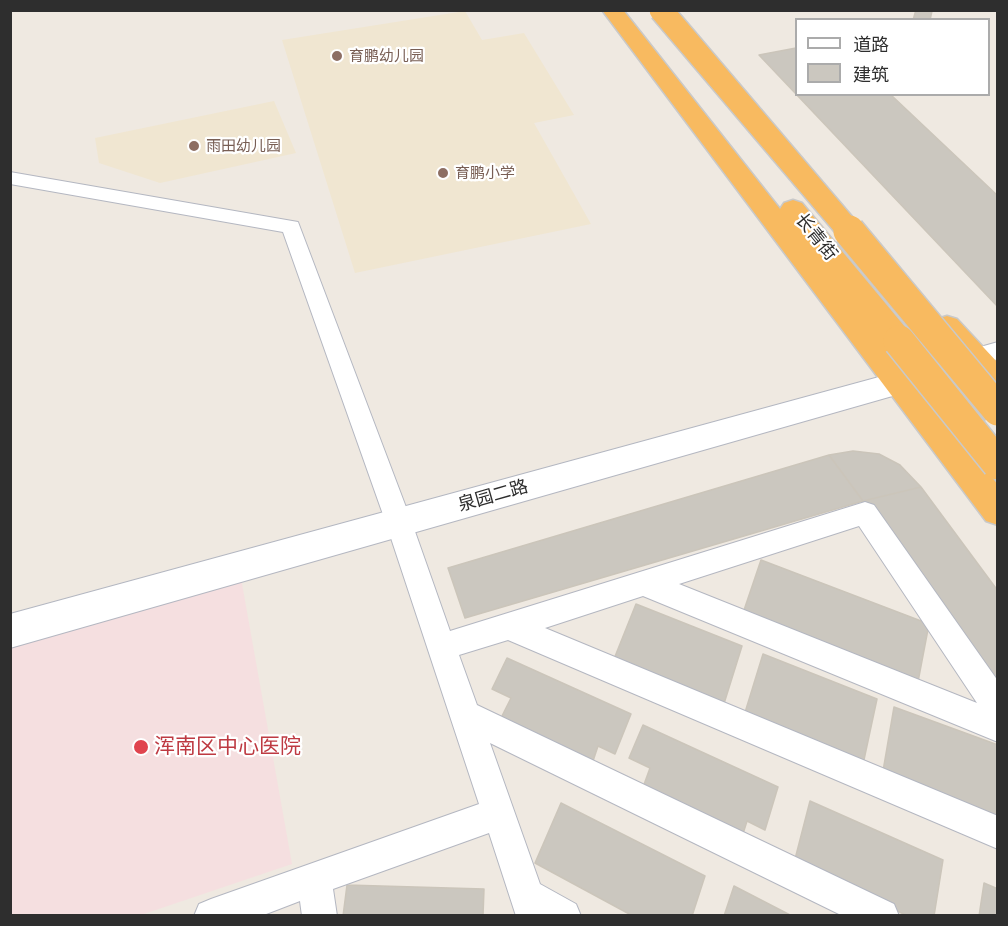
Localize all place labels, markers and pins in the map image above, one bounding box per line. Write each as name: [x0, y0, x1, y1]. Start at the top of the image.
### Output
place label: 育鹏幼儿园: [349, 47, 424, 65]
marker: 育鹏幼儿园: [330, 49, 344, 63]
place label: 雨田幼儿园: [206, 137, 281, 155]
marker: 雨田幼儿园: [187, 139, 201, 153]
place label: 育鹏小学: [455, 164, 515, 182]
marker: 育鹏小学: [436, 166, 450, 180]
place label: 浑南区中心医院: [154, 734, 301, 760]
marker: 浑南区中心医院: [132, 738, 150, 756]

